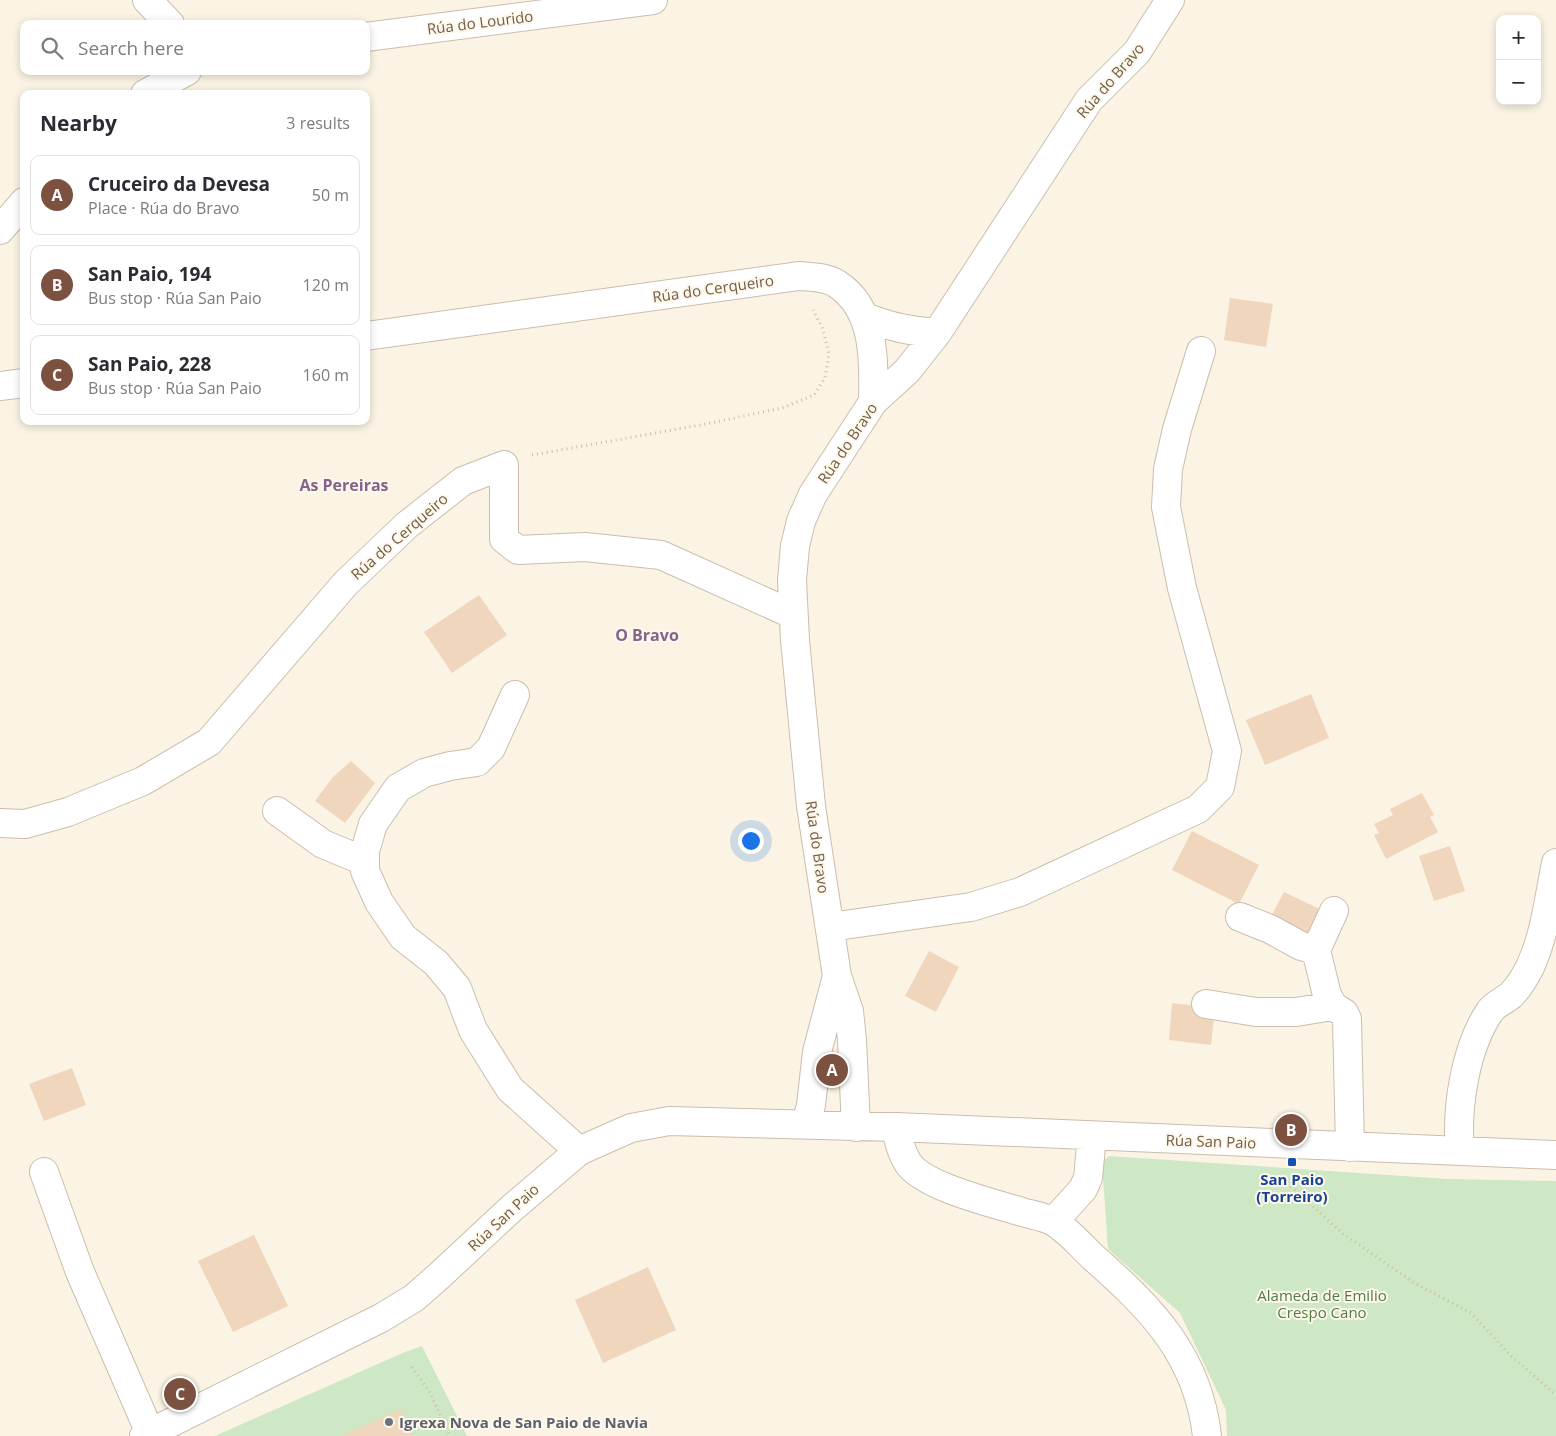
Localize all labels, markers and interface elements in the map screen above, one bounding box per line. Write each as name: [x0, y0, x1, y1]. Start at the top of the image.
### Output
street label: Rúa do Lourido: [426, 6, 534, 38]
map controls: [1496, 15, 1541, 105]
button: +: [1496, 15, 1541, 60]
search box: [20, 20, 370, 75]
icon: search: [38, 34, 66, 62]
text: Search here: [78, 35, 184, 61]
street label: Rúa do Bravo: [1072, 38, 1148, 122]
button: −: [1496, 60, 1541, 105]
text: Nearby: [40, 109, 117, 137]
text: 3 results: [286, 112, 350, 134]
text: Cruceiro da Devesa: [88, 171, 270, 197]
text: A: [51, 184, 63, 206]
text: 50 m: [312, 184, 349, 206]
text: Place · Rúa do Bravo: [88, 197, 239, 219]
text: San Paio, 194: [88, 261, 211, 287]
street label: Rúa do Cerqueiro: [651, 270, 775, 306]
text: B: [52, 274, 62, 296]
text: 120 m: [303, 274, 349, 296]
text: Bus stop · Rúa San Paio: [88, 287, 262, 309]
text: San Paio, 228: [88, 351, 211, 377]
text: C: [52, 364, 62, 386]
text: 160 m: [303, 364, 349, 386]
text: Bus stop · Rúa San Paio: [88, 377, 262, 399]
street label: Rúa do Bravo: [813, 399, 881, 487]
district label: As Pereiras: [299, 474, 389, 496]
street label: Rúa do Cerqueiro: [346, 488, 452, 584]
district label: O Bravo: [615, 624, 679, 646]
street label: Rúa do Bravo: [802, 799, 834, 895]
your location: [738, 828, 764, 854]
pin: A: [816, 1051, 848, 1089]
pin: B: [1275, 1111, 1307, 1149]
street label: Rúa San Paio: [1165, 1129, 1257, 1153]
marker: San Paio (Torreiro): [1286, 1156, 1298, 1168]
place label: San Paio (Torreiro): [1256, 1169, 1328, 1206]
street label: Rúa San Paio: [463, 1179, 543, 1255]
park label: Alameda de Emilio Crespo Cano: [1257, 1285, 1387, 1322]
pin: C: [164, 1375, 196, 1413]
place label: Igrexa Nova de San Paio de Navia: [399, 1412, 648, 1432]
marker: Igrexa Nova de San Paio de Navia: [383, 1416, 395, 1428]

